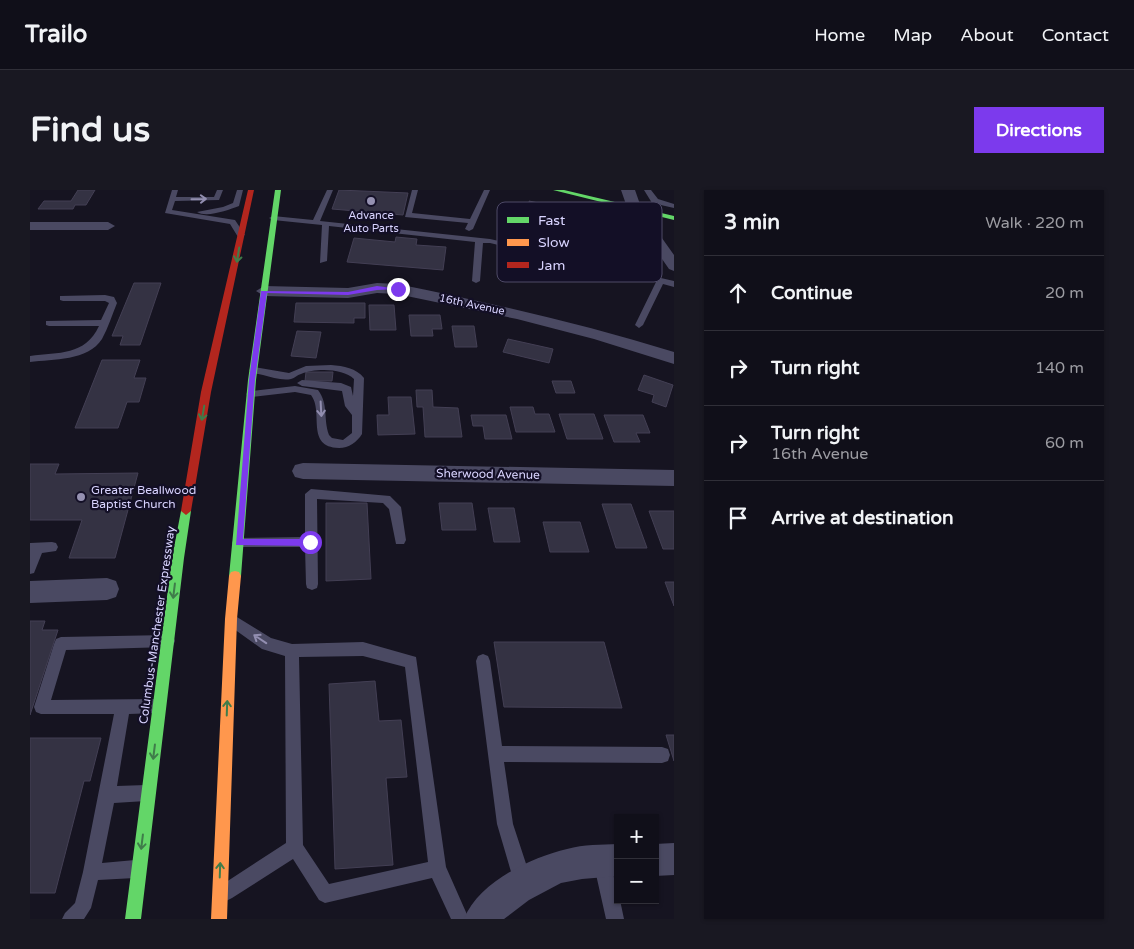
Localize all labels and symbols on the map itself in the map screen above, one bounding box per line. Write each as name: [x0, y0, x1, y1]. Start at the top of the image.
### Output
one-way arrow: [190, 194, 207, 204]
marker: Advance Auto Parts: [365, 195, 377, 207]
legend: [497, 202, 662, 282]
place label: Advance Auto Parts: [343, 209, 399, 235]
text: Fast: [538, 212, 566, 229]
text: Slow: [538, 234, 570, 251]
one-way arrow: [233, 246, 243, 262]
text: Jam: [538, 257, 565, 274]
route end: [387, 278, 410, 301]
street label: 16th Avenue: [438, 291, 506, 318]
one-way arrow: [317, 401, 326, 417]
one-way arrow: [197, 405, 207, 421]
street label: Sherwood Avenue: [436, 466, 540, 482]
place label: Greater Beallwood Baptist Church: [91, 483, 196, 511]
marker: Greater Beallwood Baptist Church: [75, 491, 87, 503]
street label: Columbus-Manchester Expressway: [136, 524, 178, 725]
route start: [299, 531, 322, 554]
one-way arrow: [169, 583, 179, 599]
one-way arrow: [253, 634, 267, 644]
one-way arrow: [222, 700, 232, 716]
one-way arrow: [149, 744, 159, 760]
one-way arrow: [137, 833, 147, 849]
one-way arrow: [216, 863, 225, 879]

